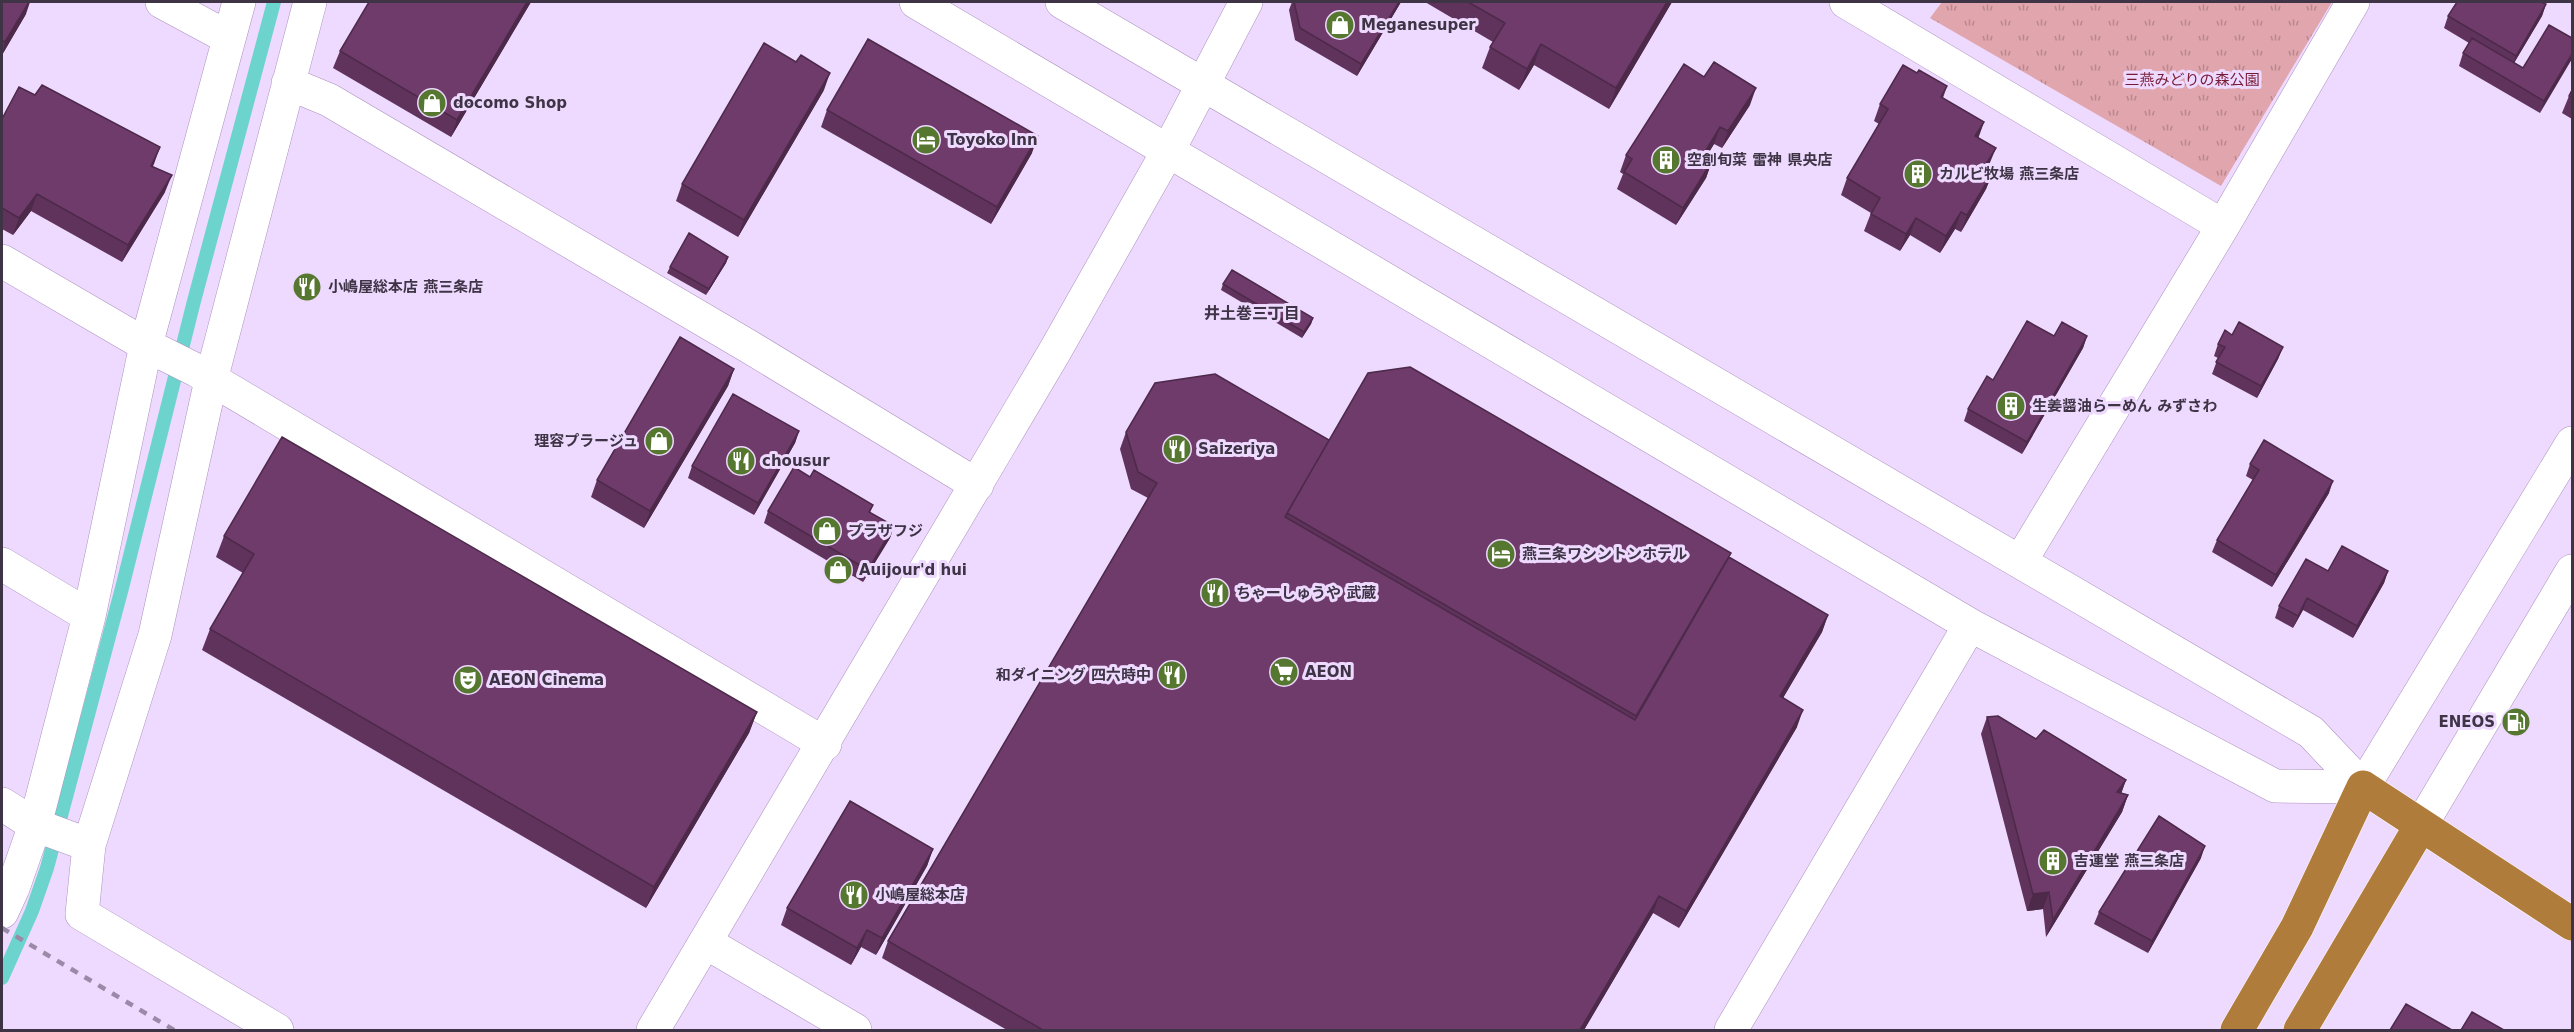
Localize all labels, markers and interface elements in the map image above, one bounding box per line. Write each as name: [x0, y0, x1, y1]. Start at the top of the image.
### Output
shop icon: Meganesuper: [1324, 9, 1356, 41]
place label: Meganesuper: [1361, 16, 1476, 34]
park label: 三燕みどりの森公園: [2124, 71, 2260, 89]
shop icon: docomo Shop: [416, 87, 448, 119]
place label: docomo Shop: [453, 94, 567, 112]
hotel icon: Toyoko Inn: [910, 124, 942, 156]
place label: Toyoko Inn: [947, 131, 1038, 149]
building icon: 空創旬菜 雷神 県央店: [1650, 144, 1682, 176]
place label: 空創旬菜 雷神 県央店: [1687, 151, 1832, 169]
building icon: カルビ牧場 燕三条店: [1902, 158, 1934, 190]
place label: カルビ牧場 燕三条店: [1939, 165, 2079, 183]
restaurant icon: 小嶋屋総本店 燕三条店: [291, 271, 323, 303]
place label: 小嶋屋総本店 燕三条店: [328, 278, 483, 296]
district label: 井土巻三丁目: [1204, 304, 1300, 323]
building icon: 生姜醤油らーめん みずさわ: [1995, 390, 2027, 422]
place label: 生姜醤油らーめん みずさわ: [2032, 397, 2217, 415]
shop icon: 理容プラージュ: [643, 425, 675, 457]
place label: 理容プラージュ: [534, 432, 638, 450]
restaurant icon: Saizeriya: [1161, 433, 1193, 465]
place label: Saizeriya: [1198, 440, 1275, 458]
restaurant icon: chousur: [725, 445, 757, 477]
place label: chousur: [762, 452, 830, 470]
shop icon: プラザフジ: [811, 515, 843, 547]
place label: プラザフジ: [848, 522, 923, 540]
hotel icon: 燕三条ワシントンホテル: [1485, 538, 1517, 570]
place label: 燕三条ワシントンホテル: [1522, 545, 1687, 563]
shop icon: Auijour'd hui: [822, 554, 854, 586]
place label: Auijour'd hui: [859, 561, 967, 579]
restaurant icon: ちゃーしゅうや 武蔵: [1199, 577, 1231, 609]
place label: ちゃーしゅうや 武蔵: [1236, 584, 1376, 602]
supermarket icon: AEON: [1268, 656, 1300, 688]
restaurant icon: 和ダイニング 四六時中: [1156, 659, 1188, 691]
place label: AEON: [1305, 663, 1352, 681]
theatre icon: AEON Cinema: [452, 664, 484, 696]
place label: 和ダイニング 四六時中: [996, 666, 1151, 684]
place label: AEON Cinema: [489, 671, 604, 689]
fuel station icon: ENEOS: [2500, 706, 2532, 738]
place label: ENEOS: [2438, 713, 2495, 731]
building icon: 吉運堂 燕三条店: [2037, 845, 2069, 877]
place label: 吉運堂 燕三条店: [2074, 852, 2184, 870]
restaurant icon: 小嶋屋総本店: [838, 879, 870, 911]
place label: 小嶋屋総本店: [875, 886, 965, 904]

